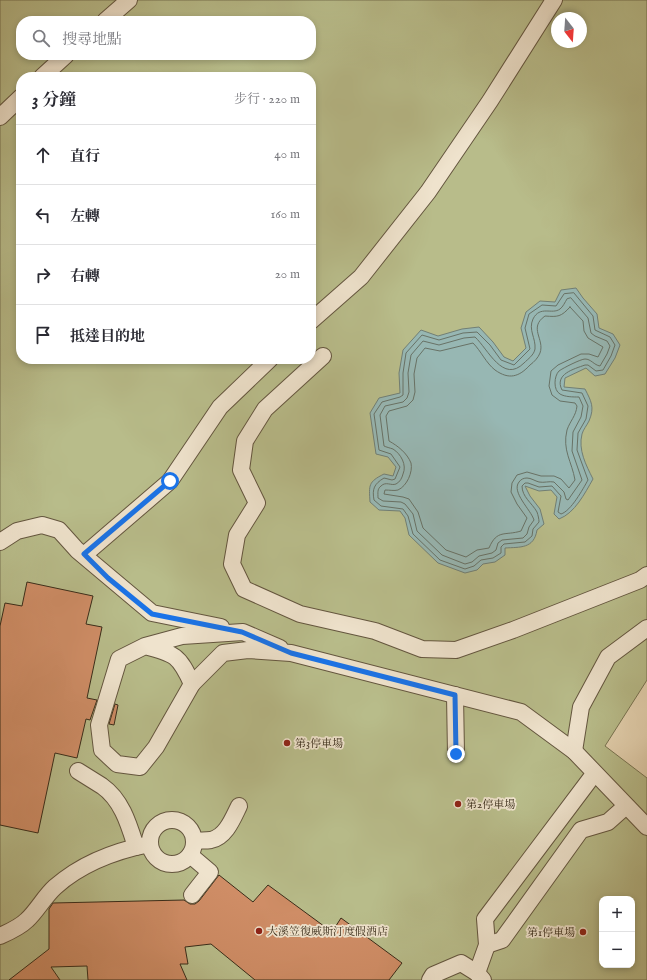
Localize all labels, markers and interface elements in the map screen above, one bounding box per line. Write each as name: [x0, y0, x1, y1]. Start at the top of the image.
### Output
north arrow: [551, 12, 587, 48]
search box: [16, 16, 316, 60]
icon: search: [30, 27, 52, 49]
text: 搜尋地點: [62, 30, 122, 49]
text: 3 分鐘: [32, 90, 76, 111]
text: 步行 · 220 m: [234, 91, 300, 108]
icon: ahead: [32, 144, 54, 166]
text: 40 m: [274, 146, 300, 163]
text: 直行: [70, 147, 100, 166]
icon: left: [32, 204, 54, 226]
text: 160 m: [270, 206, 300, 223]
text: 左轉: [70, 207, 100, 226]
icon: right: [32, 264, 54, 286]
text: 20 m: [275, 266, 300, 283]
text: 右轉: [70, 267, 100, 286]
icon: arrive: [32, 324, 54, 346]
text: 抵達目的地: [70, 327, 145, 346]
route start: [161, 472, 179, 490]
place label: 第3停車場: [295, 737, 343, 751]
marker: 第3停車場: [282, 738, 292, 748]
route end: [447, 745, 465, 763]
place label: 第2停車場: [466, 798, 515, 812]
marker: 第2停車場: [453, 799, 463, 809]
map controls: [599, 896, 635, 968]
button: +: [599, 896, 635, 932]
place label: 大溪笠復威斯汀度假酒店: [267, 925, 388, 939]
marker: 大溪笠復威斯汀度假酒店: [254, 926, 264, 936]
place label: 第1停車場: [527, 926, 575, 940]
marker: 第1停車場: [578, 927, 588, 937]
button: −: [599, 932, 635, 968]

